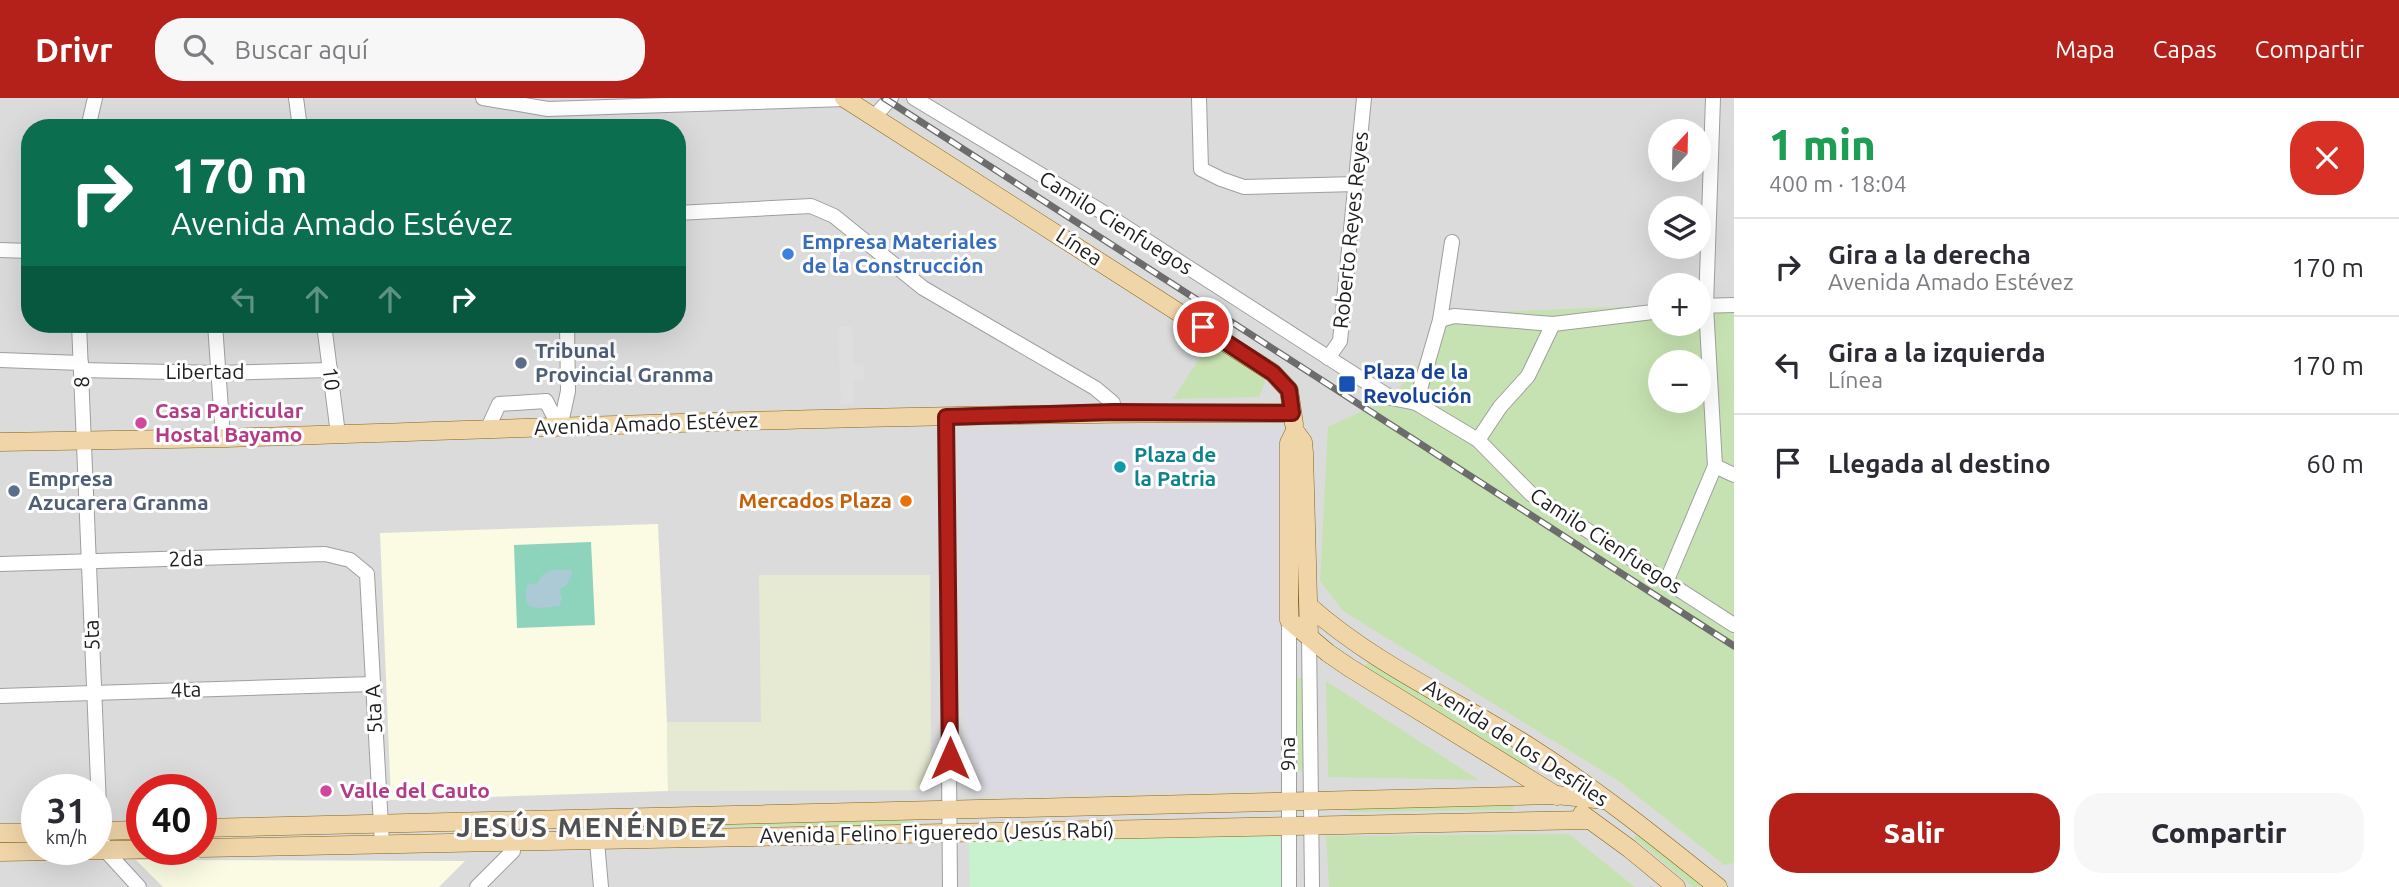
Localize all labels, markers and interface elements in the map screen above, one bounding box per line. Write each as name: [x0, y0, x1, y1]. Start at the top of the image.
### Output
search box: [155, 18, 645, 81]
icon: search: [179, 30, 217, 68]
text: Drivr: [35, 31, 113, 68]
text: Buscar aquí: [235, 35, 368, 64]
text: Mapa: [2055, 36, 2115, 63]
text: Capas: [2153, 36, 2217, 63]
text: Compartir: [2255, 36, 2364, 63]
north arrow: [1648, 119, 1712, 182]
map controls: [1648, 119, 1711, 413]
text: 1 min: [1769, 121, 1876, 168]
button: close: [2290, 121, 2364, 195]
street label: Roberto Reyes Reyes: [1328, 130, 1372, 330]
icon: right: [56, 147, 147, 238]
text: 170 m: [171, 147, 308, 202]
street label: Camilo Cienfuegos: [1035, 165, 1198, 279]
text: 400 m · 18:04: [1769, 171, 1907, 196]
button: layers: [1648, 196, 1711, 259]
text: Avenida Amado Estévez: [171, 205, 513, 241]
street label: Línea: [1052, 222, 1107, 270]
place label: Empresa Materiales de la Construcción: [802, 229, 997, 277]
text: Gira a la derecha: [1828, 240, 2031, 269]
marker: Empresa Materiales de la Construcción: [780, 246, 796, 262]
icon: right: [1769, 248, 1807, 286]
text: 170 m: [2292, 253, 2364, 282]
text: Avenida Amado Estévez: [1828, 269, 2074, 294]
button: +: [1648, 273, 1711, 336]
icon: left: [225, 280, 263, 318]
icon: ahead: [298, 280, 336, 318]
icon: ahead: [371, 280, 409, 318]
icon: right: [444, 280, 482, 318]
pin: [1173, 297, 1233, 357]
icon: arrive: [1184, 308, 1222, 346]
place label: Tribunal Provincial Granma: [535, 338, 714, 386]
text: Gira a la izquierda: [1828, 338, 2046, 367]
icon: left: [1769, 346, 1807, 384]
button: −: [1648, 350, 1711, 413]
text: 170 m: [2292, 351, 2364, 380]
marker: Tribunal Provincial Granma: [513, 355, 529, 371]
street label: Libertad: [166, 359, 244, 383]
place label: Plaza de la Revolución: [1363, 359, 1472, 407]
street label: 10: [319, 366, 345, 392]
text: Línea: [1828, 367, 1883, 392]
marker: Plaza de la Revolución: [1337, 374, 1357, 394]
street label: 8: [69, 376, 93, 389]
place label: Casa Particular Hostal Bayamo: [155, 398, 304, 446]
street label: Avenida Amado Estévez: [533, 407, 758, 439]
marker: Casa Particular Hostal Bayamo: [133, 415, 149, 431]
place label: Plaza de la Patria: [1134, 442, 1216, 490]
icon: arrive: [1769, 444, 1807, 482]
text: Llegada al destino: [1828, 449, 2051, 478]
text: 60 m: [2306, 449, 2364, 478]
marker: Plaza de la Patria: [1112, 459, 1128, 475]
place label: Empresa Azucarera Granma: [28, 466, 209, 514]
street label: Camilo Cienfuegos: [1526, 482, 1687, 598]
marker: Empresa Azucarera Granma: [6, 483, 22, 499]
place label: Mercados Plaza: [739, 488, 892, 512]
marker: Mercados Plaza: [898, 493, 914, 509]
street label: 2da: [168, 545, 204, 571]
street label: 5ta: [78, 619, 104, 651]
street label: Avenida de los Desfiles: [1420, 673, 1613, 811]
street label: 4ta: [170, 676, 202, 702]
street label: 5ta A: [360, 683, 386, 734]
position arrow: [913, 721, 987, 795]
street label: 9na: [1275, 737, 1299, 771]
speed limit sign: 40: [126, 774, 217, 865]
place label: Valle del Cauto: [340, 778, 490, 802]
marker: Valle del Cauto: [318, 783, 334, 799]
text: 31: [47, 790, 86, 830]
button: Salir: [1769, 793, 2060, 873]
button: Compartir: [2074, 793, 2364, 873]
district label: JESÚS MENÉNDEZ: [456, 810, 728, 842]
street label: Avenida Felino Figueredo (Jesús Rabí): [759, 817, 1114, 847]
text: km/h: [46, 827, 87, 847]

